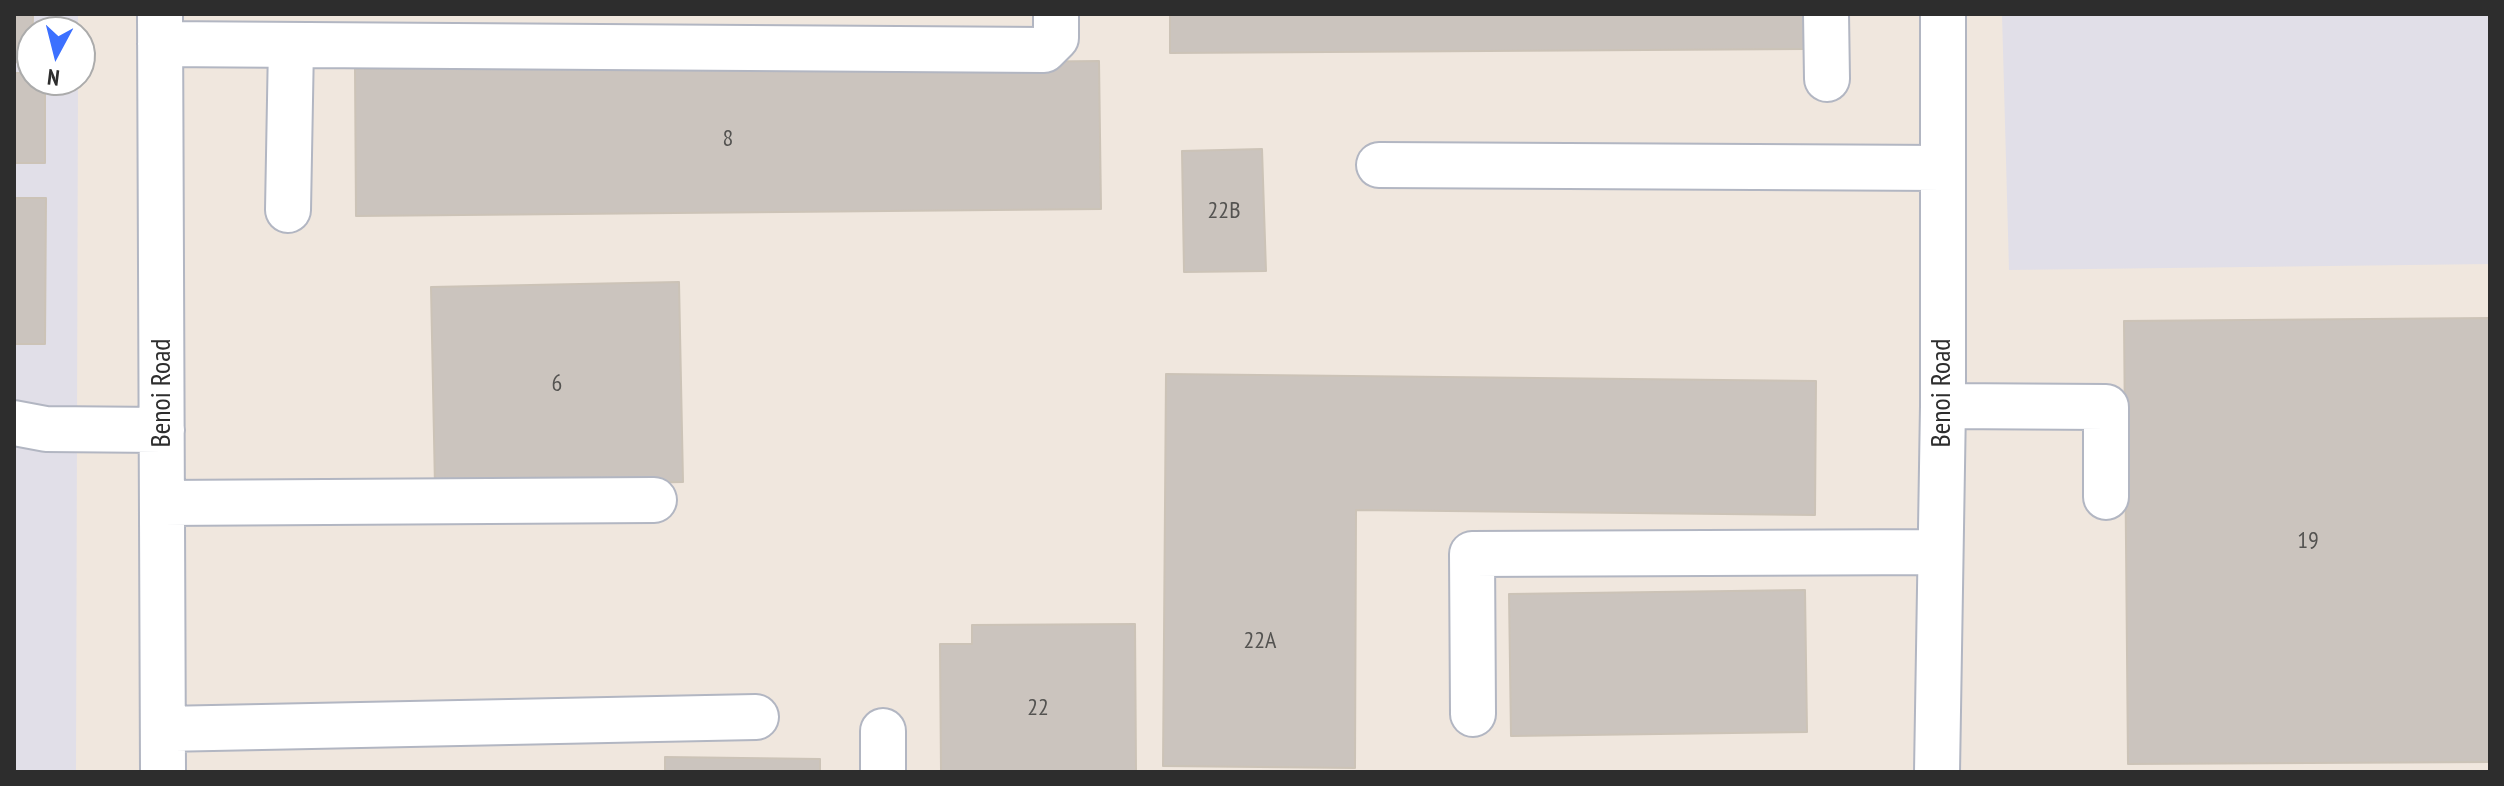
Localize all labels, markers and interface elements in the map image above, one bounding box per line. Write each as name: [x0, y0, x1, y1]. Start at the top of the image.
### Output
north arrow: [16, 16, 96, 96]
text: N: [46, 63, 61, 92]
house number: 8: [723, 125, 733, 153]
house number: 22B: [1208, 197, 1240, 225]
street label: Benoi Road: [145, 339, 179, 447]
street label: Benoi Road: [1925, 339, 1959, 447]
house number: 6: [552, 370, 562, 398]
house number: 19: [2297, 527, 2319, 555]
house number: 22A: [1244, 627, 1276, 655]
house number: 22: [1027, 694, 1049, 722]

